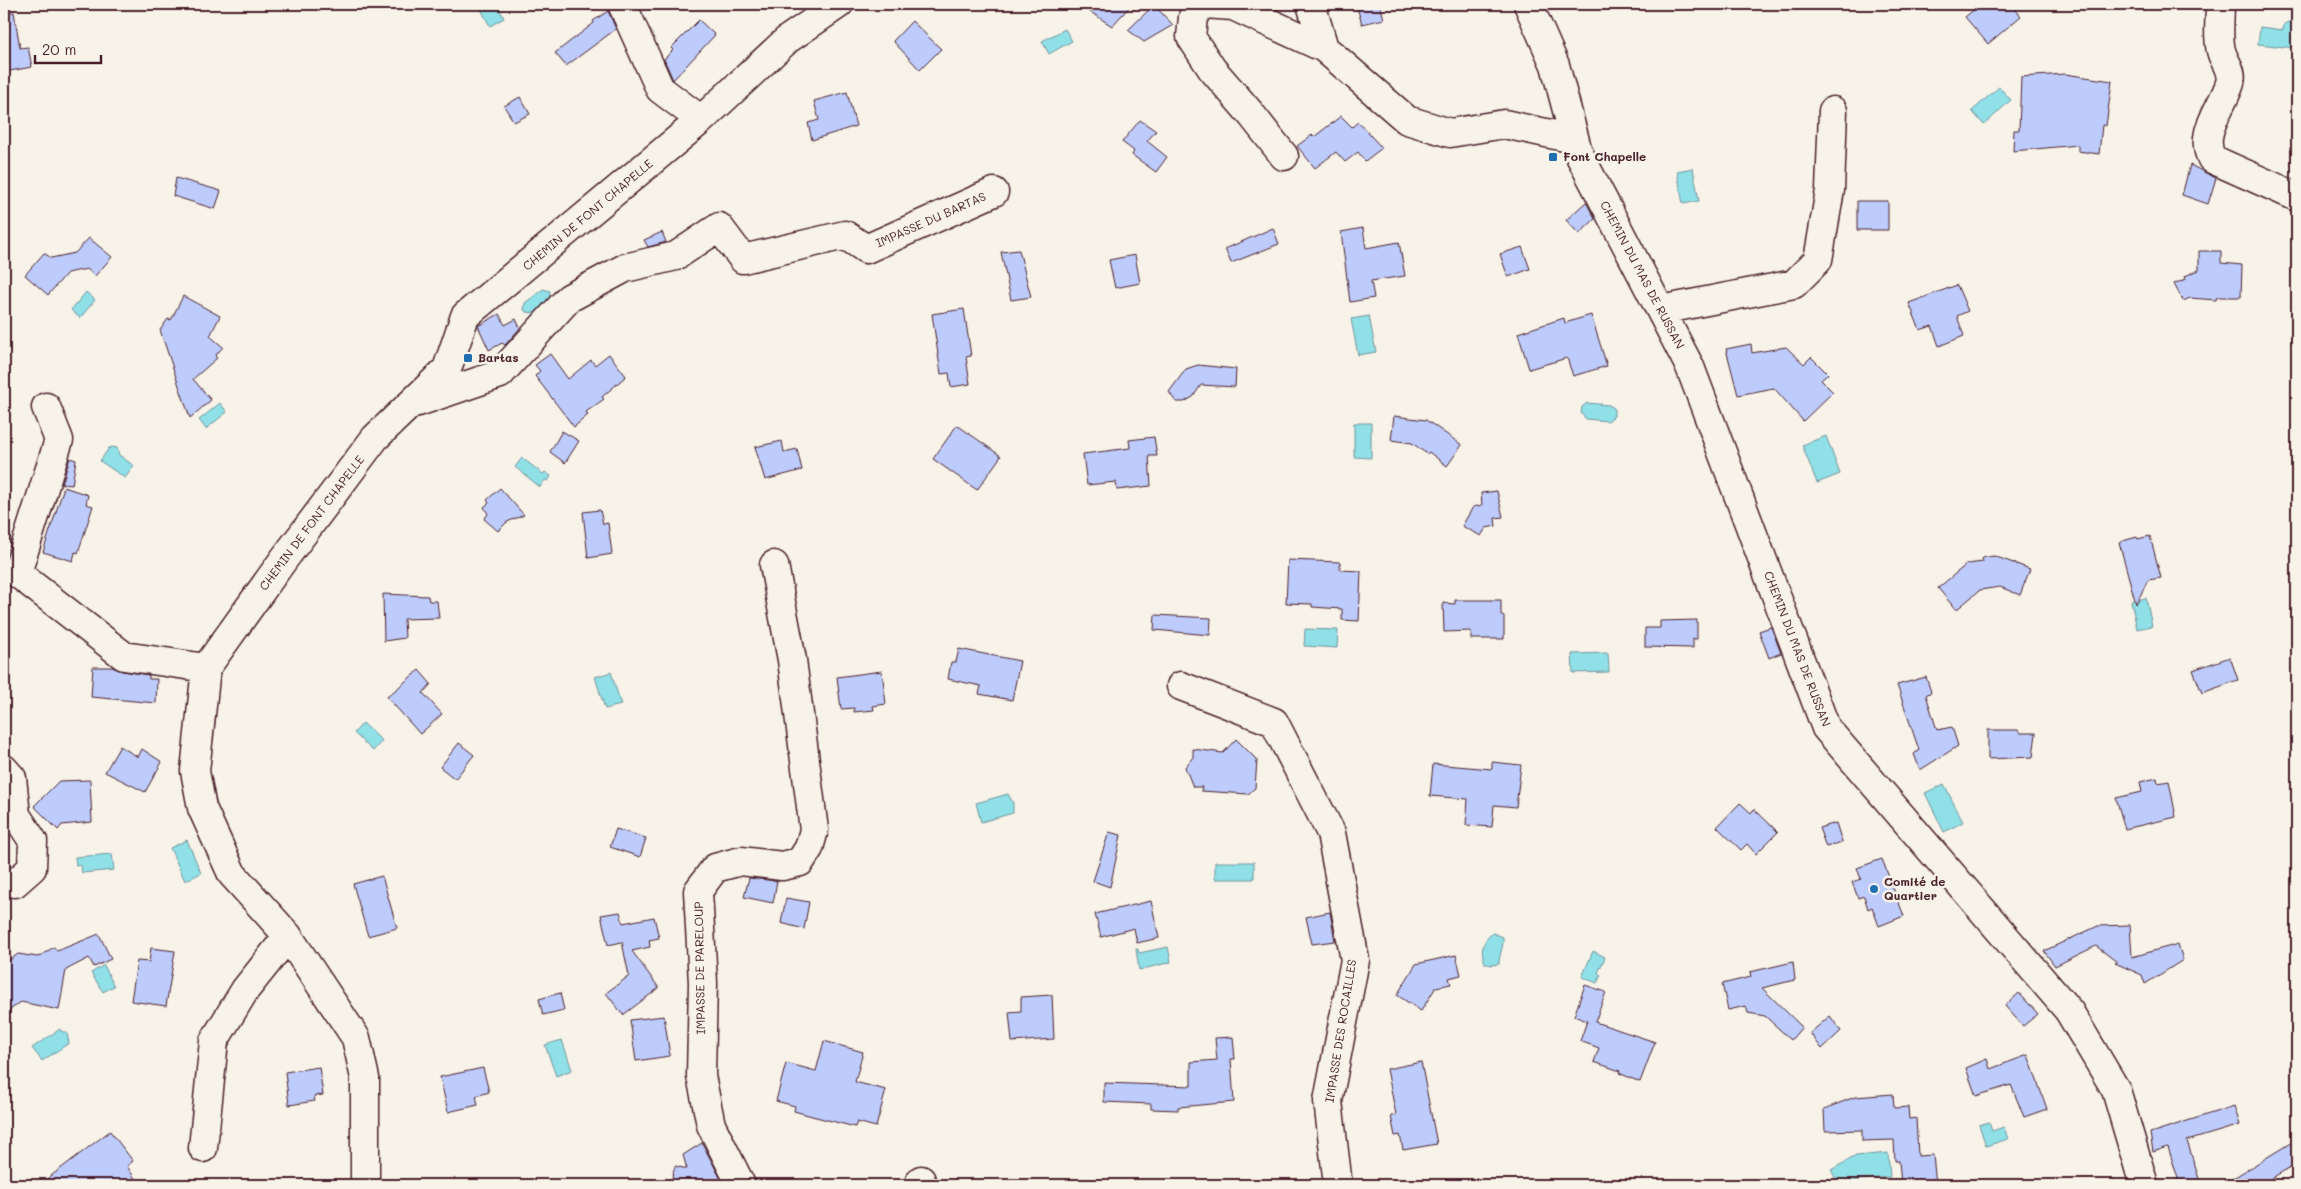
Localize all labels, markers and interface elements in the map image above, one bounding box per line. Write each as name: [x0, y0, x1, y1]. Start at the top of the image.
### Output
scale bar: [35, 32, 101, 64]
text: 20 m: [42, 39, 76, 59]
place label: Font Chapelle: [1563, 148, 1646, 164]
marker: Font Chapelle: [1547, 151, 1559, 163]
street label: CHEMIN DE FONT CHAPELLE: [519, 155, 656, 273]
street label: IMPASSE DU BARTAS: [873, 187, 988, 251]
street label: CHEMIN DU MAS DE RUSSAN: [1597, 198, 1689, 351]
place label: Bartas: [478, 349, 518, 365]
marker: Bartas: [462, 352, 474, 364]
street label: CHEMIN DE FONT CHAPELLE: [255, 452, 367, 593]
street label: CHEMIN DU MAS DE RUSSAN: [1761, 569, 1835, 729]
place label: Comité de Quartier: [1884, 873, 1945, 903]
marker: Comité de Quartier: [1868, 883, 1880, 895]
street label: IMPASSE DE PARELOUP: [690, 901, 708, 1035]
street label: IMPASSE DES ROCAILLES: [1321, 958, 1359, 1104]

